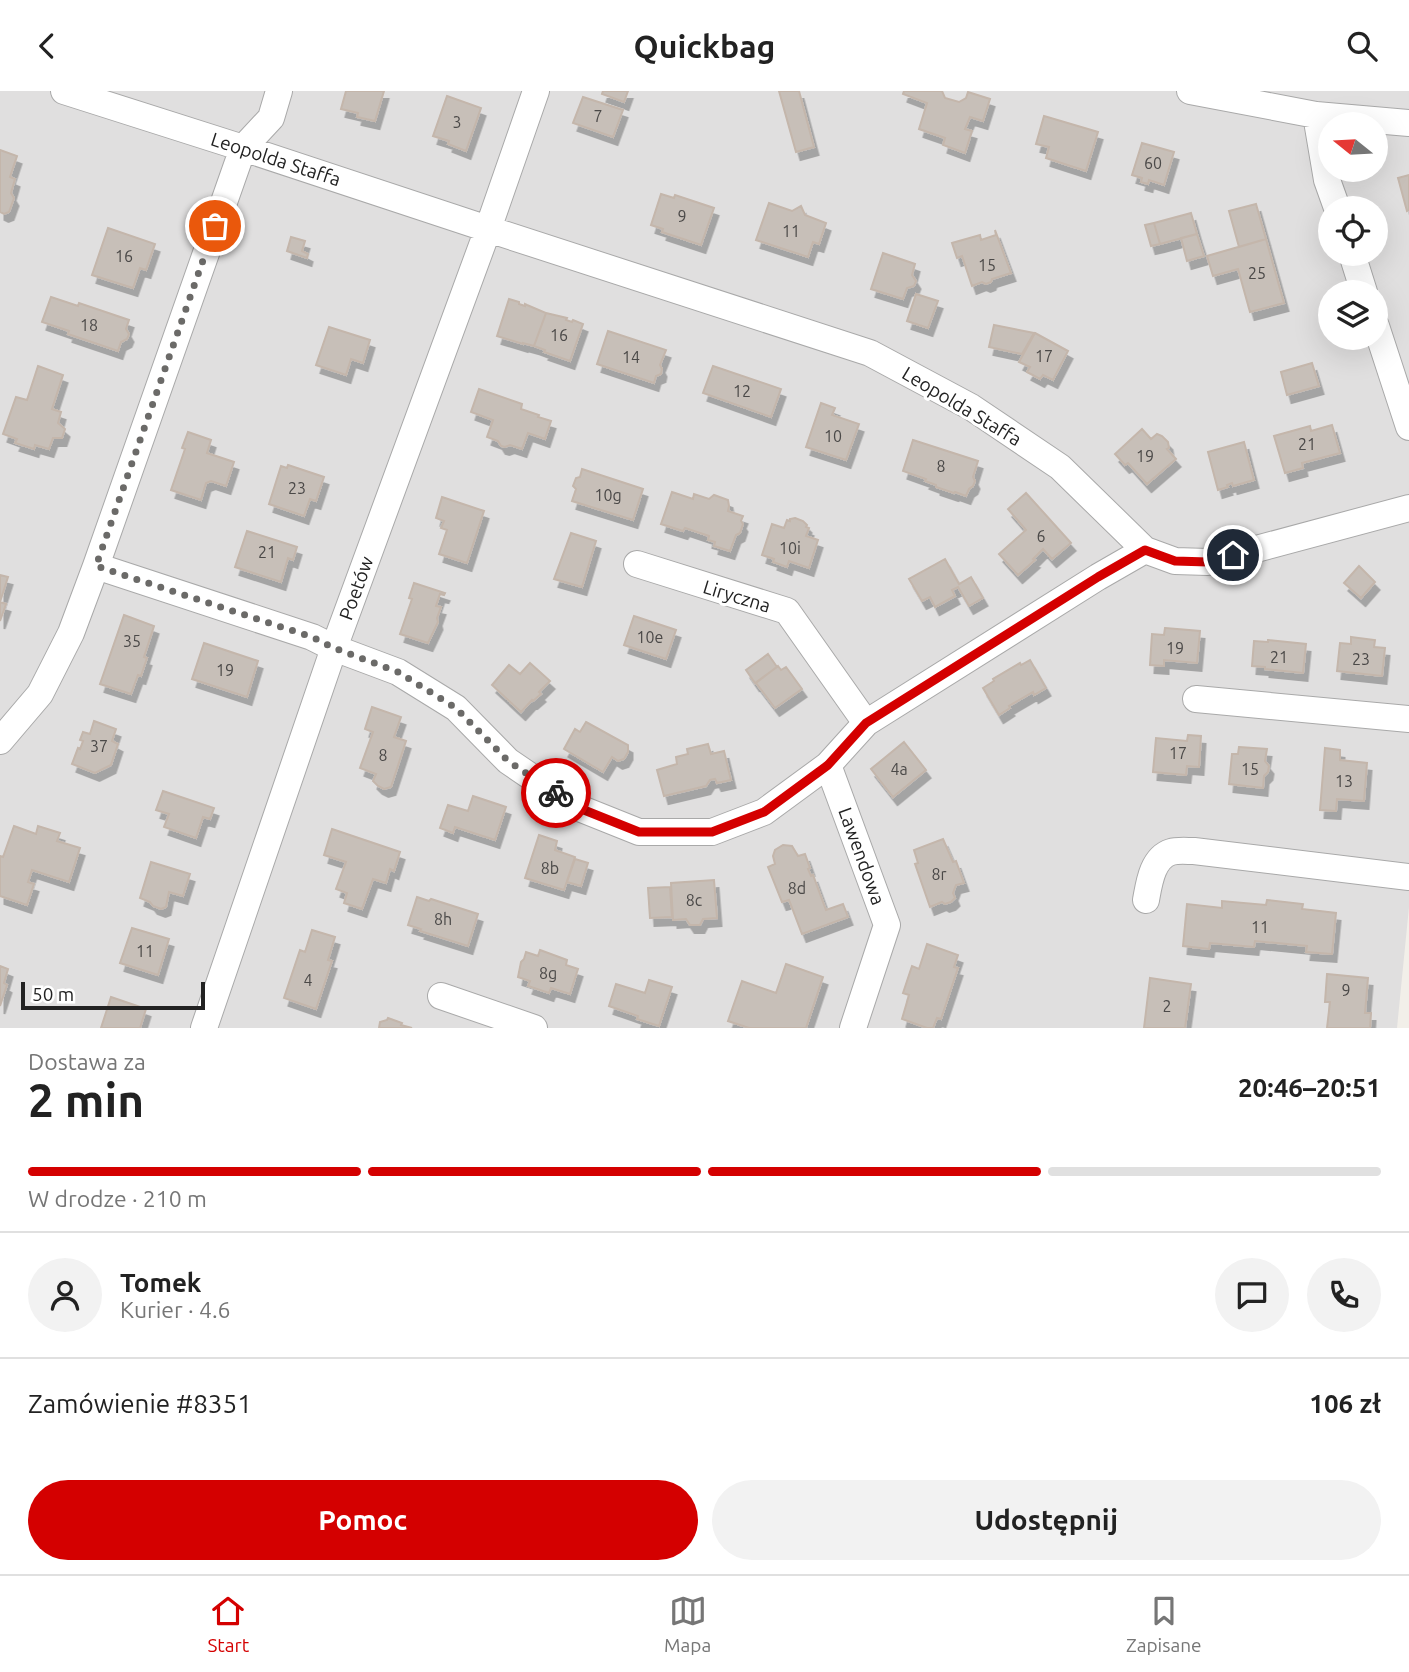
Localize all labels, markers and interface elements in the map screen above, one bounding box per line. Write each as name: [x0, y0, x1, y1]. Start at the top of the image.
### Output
icon: back: [28, 27, 66, 65]
icon: search: [1343, 27, 1381, 65]
text: Quickbag: [634, 28, 775, 64]
house number: 7: [593, 107, 603, 125]
north arrow: [1318, 112, 1388, 182]
map controls: [1318, 112, 1388, 350]
house number: 3: [452, 113, 462, 131]
street label: Leopolda Staffa: [208, 128, 344, 190]
house number: 60: [1144, 154, 1162, 172]
pin: [185, 196, 245, 256]
button: locate: [1318, 196, 1388, 266]
icon: bag: [196, 207, 234, 245]
house number: 9: [677, 207, 687, 225]
house number: 11: [782, 222, 800, 240]
house number: 16: [115, 247, 133, 265]
house number: 15: [978, 256, 996, 274]
house number: 25: [1248, 264, 1266, 282]
button: layers: [1318, 280, 1388, 350]
house number: 18: [80, 316, 98, 334]
house number: 16: [550, 326, 568, 344]
house number: 17: [1035, 347, 1053, 365]
house number: 14: [622, 348, 640, 366]
street label: Leopolda Staffa: [898, 362, 1026, 450]
house number: 12: [733, 382, 751, 400]
house number: 10: [824, 427, 842, 445]
house number: 21: [1298, 435, 1316, 453]
house number: 19: [1136, 447, 1154, 465]
house number: 8: [936, 457, 946, 475]
house number: 23: [288, 479, 306, 497]
house number: 10g: [594, 486, 622, 504]
pin: [1203, 525, 1263, 585]
house number: 6: [1036, 527, 1046, 545]
icon: home: [1214, 536, 1252, 574]
house number: 10i: [779, 539, 801, 557]
house number: 21: [258, 543, 276, 561]
street label: Poetów: [334, 553, 378, 623]
street label: Liryczna: [701, 575, 773, 617]
house number: 10e: [637, 628, 663, 646]
house number: 35: [123, 632, 141, 650]
house number: 19: [1166, 639, 1184, 657]
house number: 21: [1270, 648, 1288, 666]
house number: 23: [1352, 650, 1370, 668]
house number: 19: [216, 661, 234, 679]
house number: 37: [90, 737, 108, 755]
house number: 17: [1169, 744, 1187, 762]
house number: 8: [378, 746, 388, 764]
courier: [521, 758, 591, 828]
house number: 4a: [890, 760, 908, 778]
house number: 15: [1241, 760, 1259, 778]
house number: 13: [1335, 772, 1353, 790]
icon: bike: [537, 774, 575, 812]
street label: Lawendowa: [834, 804, 890, 908]
house number: 8b: [541, 859, 559, 877]
house number: 8r: [931, 865, 947, 883]
house number: 8d: [788, 879, 806, 897]
house number: 8c: [686, 891, 703, 909]
house number: 8h: [434, 910, 452, 928]
house number: 11: [1251, 918, 1269, 936]
house number: 11: [136, 942, 154, 960]
house number: 8g: [539, 964, 557, 982]
house number: 4: [303, 971, 313, 989]
scale bar: [21, 979, 205, 1011]
house number: 9: [1341, 981, 1351, 999]
text: 50 m: [32, 983, 74, 1005]
house number: 2: [1162, 997, 1172, 1015]
text: Dostawa za: [28, 1049, 146, 1074]
text: 20:46–20:51: [1238, 1073, 1381, 1102]
text: 2 min: [28, 1074, 144, 1126]
text: W drodze · 210 m: [28, 1186, 207, 1211]
button: person: [28, 1258, 102, 1332]
button: chat: [1215, 1258, 1289, 1332]
button: phone: [1307, 1258, 1381, 1332]
text: Tomek: [120, 1268, 201, 1297]
text: Kurier · 4.6: [120, 1297, 231, 1322]
text: Zamówienie #8351: [28, 1389, 252, 1418]
text: 106 zł: [1309, 1389, 1381, 1418]
button: Pomoc: [28, 1480, 698, 1560]
button: Udostępnij: [712, 1480, 1381, 1560]
tab: Start: [207, 1592, 249, 1656]
tab: Mapa: [664, 1592, 711, 1656]
tab: Zapisane: [1126, 1592, 1202, 1656]

